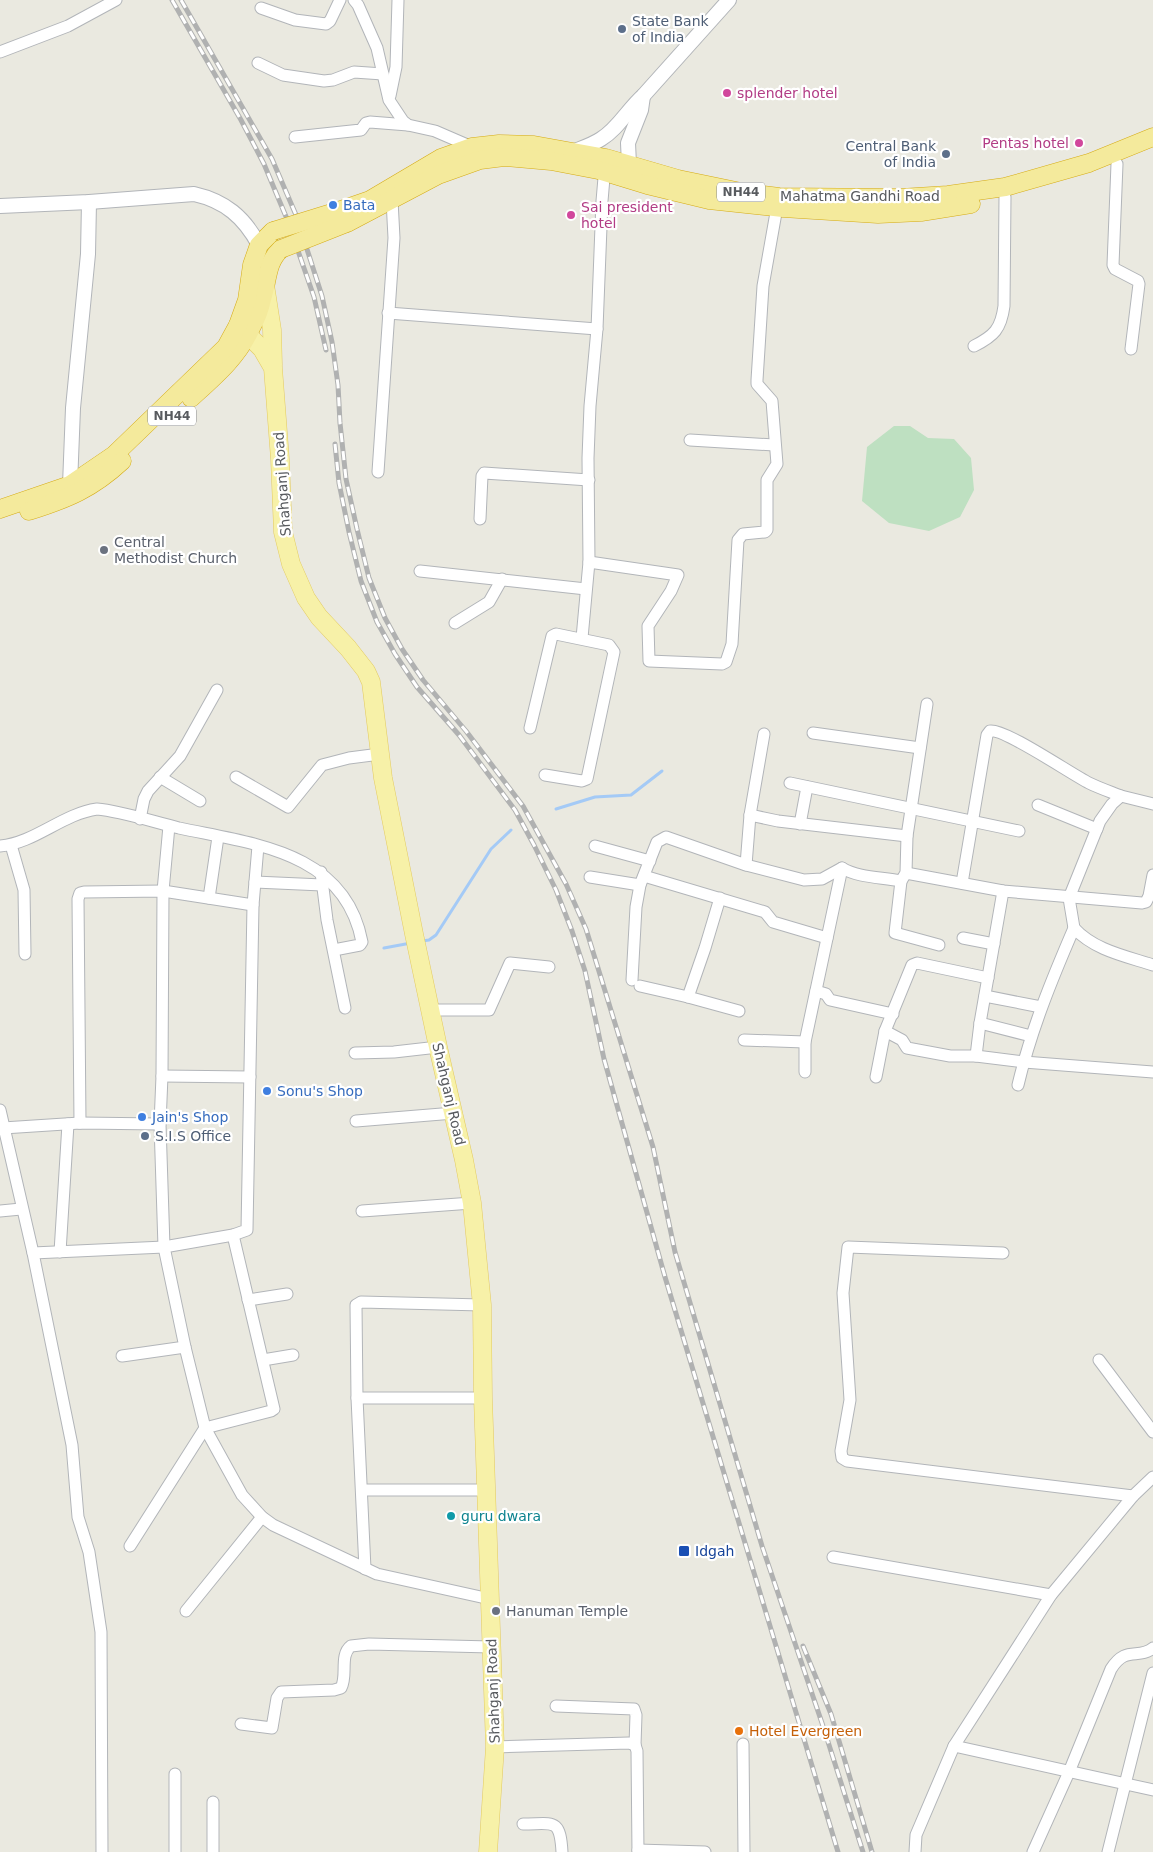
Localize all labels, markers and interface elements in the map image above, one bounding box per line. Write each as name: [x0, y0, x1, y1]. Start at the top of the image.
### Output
place label: State Bank of India: [632, 13, 710, 45]
marker: State Bank of India: [616, 23, 628, 35]
place label: splender hotel: [737, 85, 838, 101]
marker: splender hotel: [721, 87, 733, 99]
place label: Pentas hotel: [982, 135, 1069, 151]
marker: Pentas hotel: [1073, 137, 1085, 149]
place label: Central Bank of India: [845, 138, 937, 170]
marker: Central Bank of India: [940, 148, 952, 160]
road number: NH44: [717, 182, 765, 202]
street label: Mahatma Gandhi Road: [780, 188, 940, 204]
place label: Bata: [343, 197, 375, 213]
marker: Bata: [327, 199, 339, 211]
place label: Sai president hotel: [581, 199, 673, 231]
marker: Sai president hotel: [565, 209, 577, 221]
road number: NH44: [148, 406, 196, 426]
street label: Shahganj Road: [270, 431, 294, 537]
place label: Central Methodist Church: [114, 534, 237, 566]
marker: Central Methodist Church: [98, 544, 110, 556]
street label: Shahganj Road: [429, 1041, 469, 1147]
place label: Sonu's Shop: [277, 1083, 363, 1099]
marker: Sonu's Shop: [261, 1085, 273, 1097]
place label: Jain's Shop: [151, 1109, 228, 1125]
marker: Jain's Shop: [136, 1111, 148, 1123]
place label: S.I.S Office: [155, 1128, 231, 1144]
marker: S.I.S Office: [139, 1130, 151, 1142]
place label: guru dwara: [461, 1508, 541, 1524]
marker: guru dwara: [445, 1510, 457, 1522]
place label: Idgah: [695, 1543, 734, 1559]
marker: Idgah: [677, 1544, 691, 1558]
place label: Hanuman Temple: [506, 1603, 628, 1619]
marker: Hanuman Temple: [490, 1605, 502, 1617]
street label: Shahganj Road: [483, 1638, 503, 1744]
place label: Hotel Evergreen: [749, 1723, 862, 1739]
marker: Hotel Evergreen: [733, 1725, 745, 1737]

